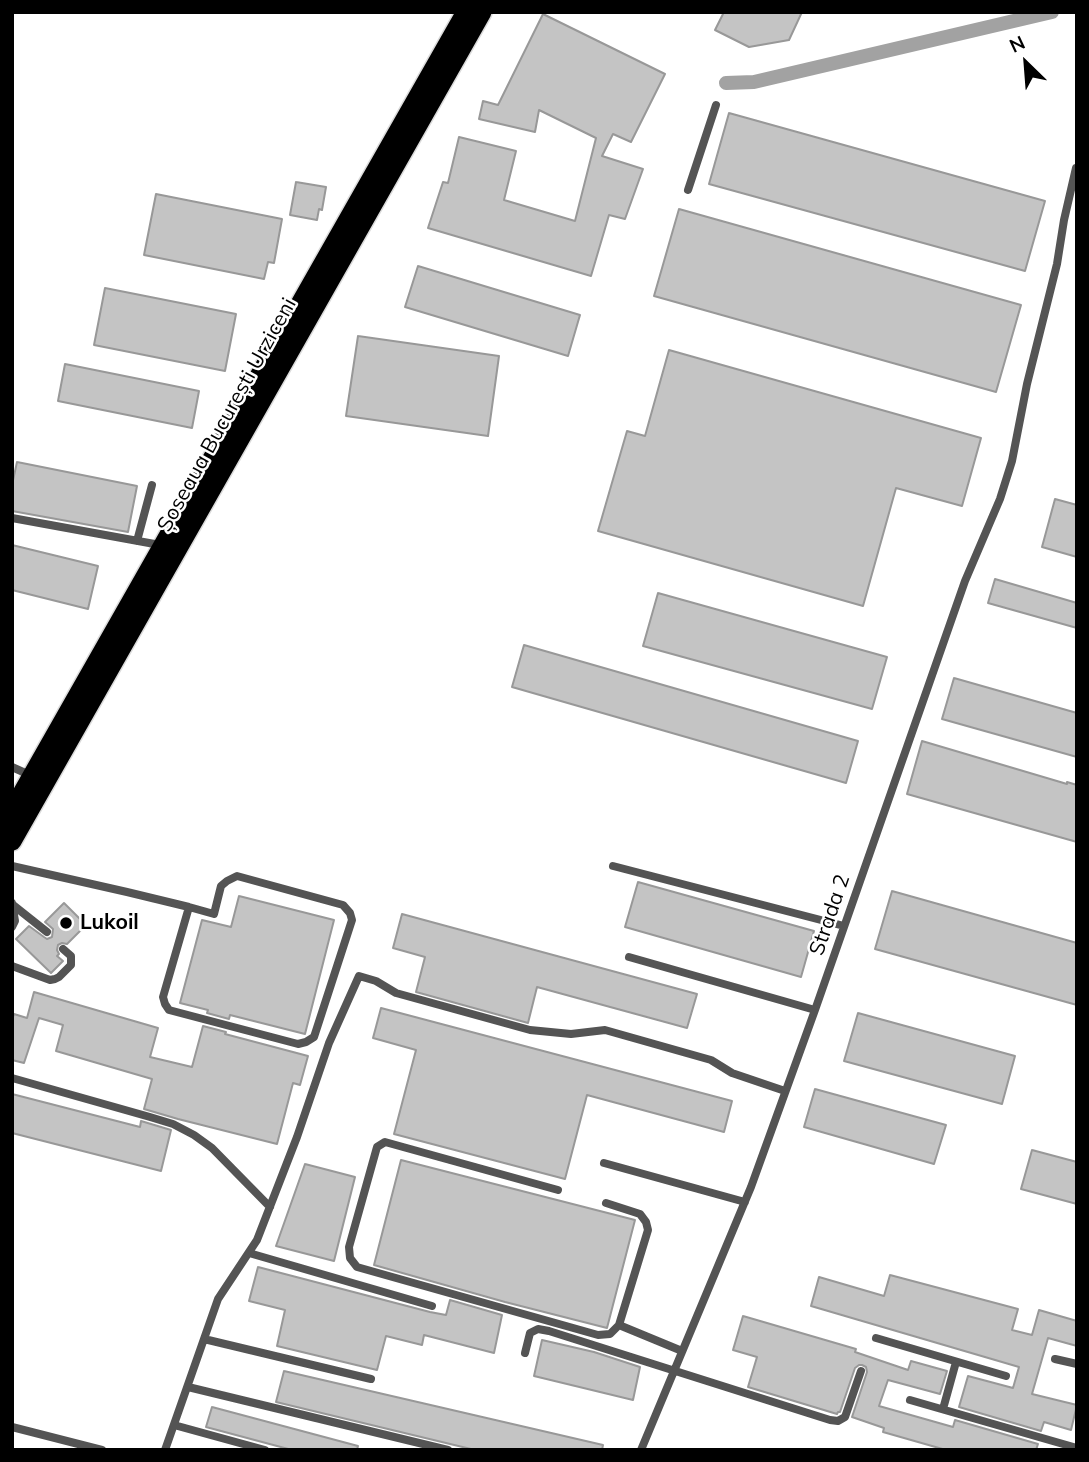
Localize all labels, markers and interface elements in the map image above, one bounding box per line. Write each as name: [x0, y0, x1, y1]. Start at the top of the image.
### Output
north arrow: [991, 28, 1061, 98]
text: N: [1006, 30, 1029, 58]
street label: Șoseaua București Urziceni: [152, 294, 302, 536]
street label: Strada 2: [804, 871, 856, 959]
place label: Lukoil: [80, 910, 139, 936]
marker: Lukoil: [58, 915, 74, 931]

